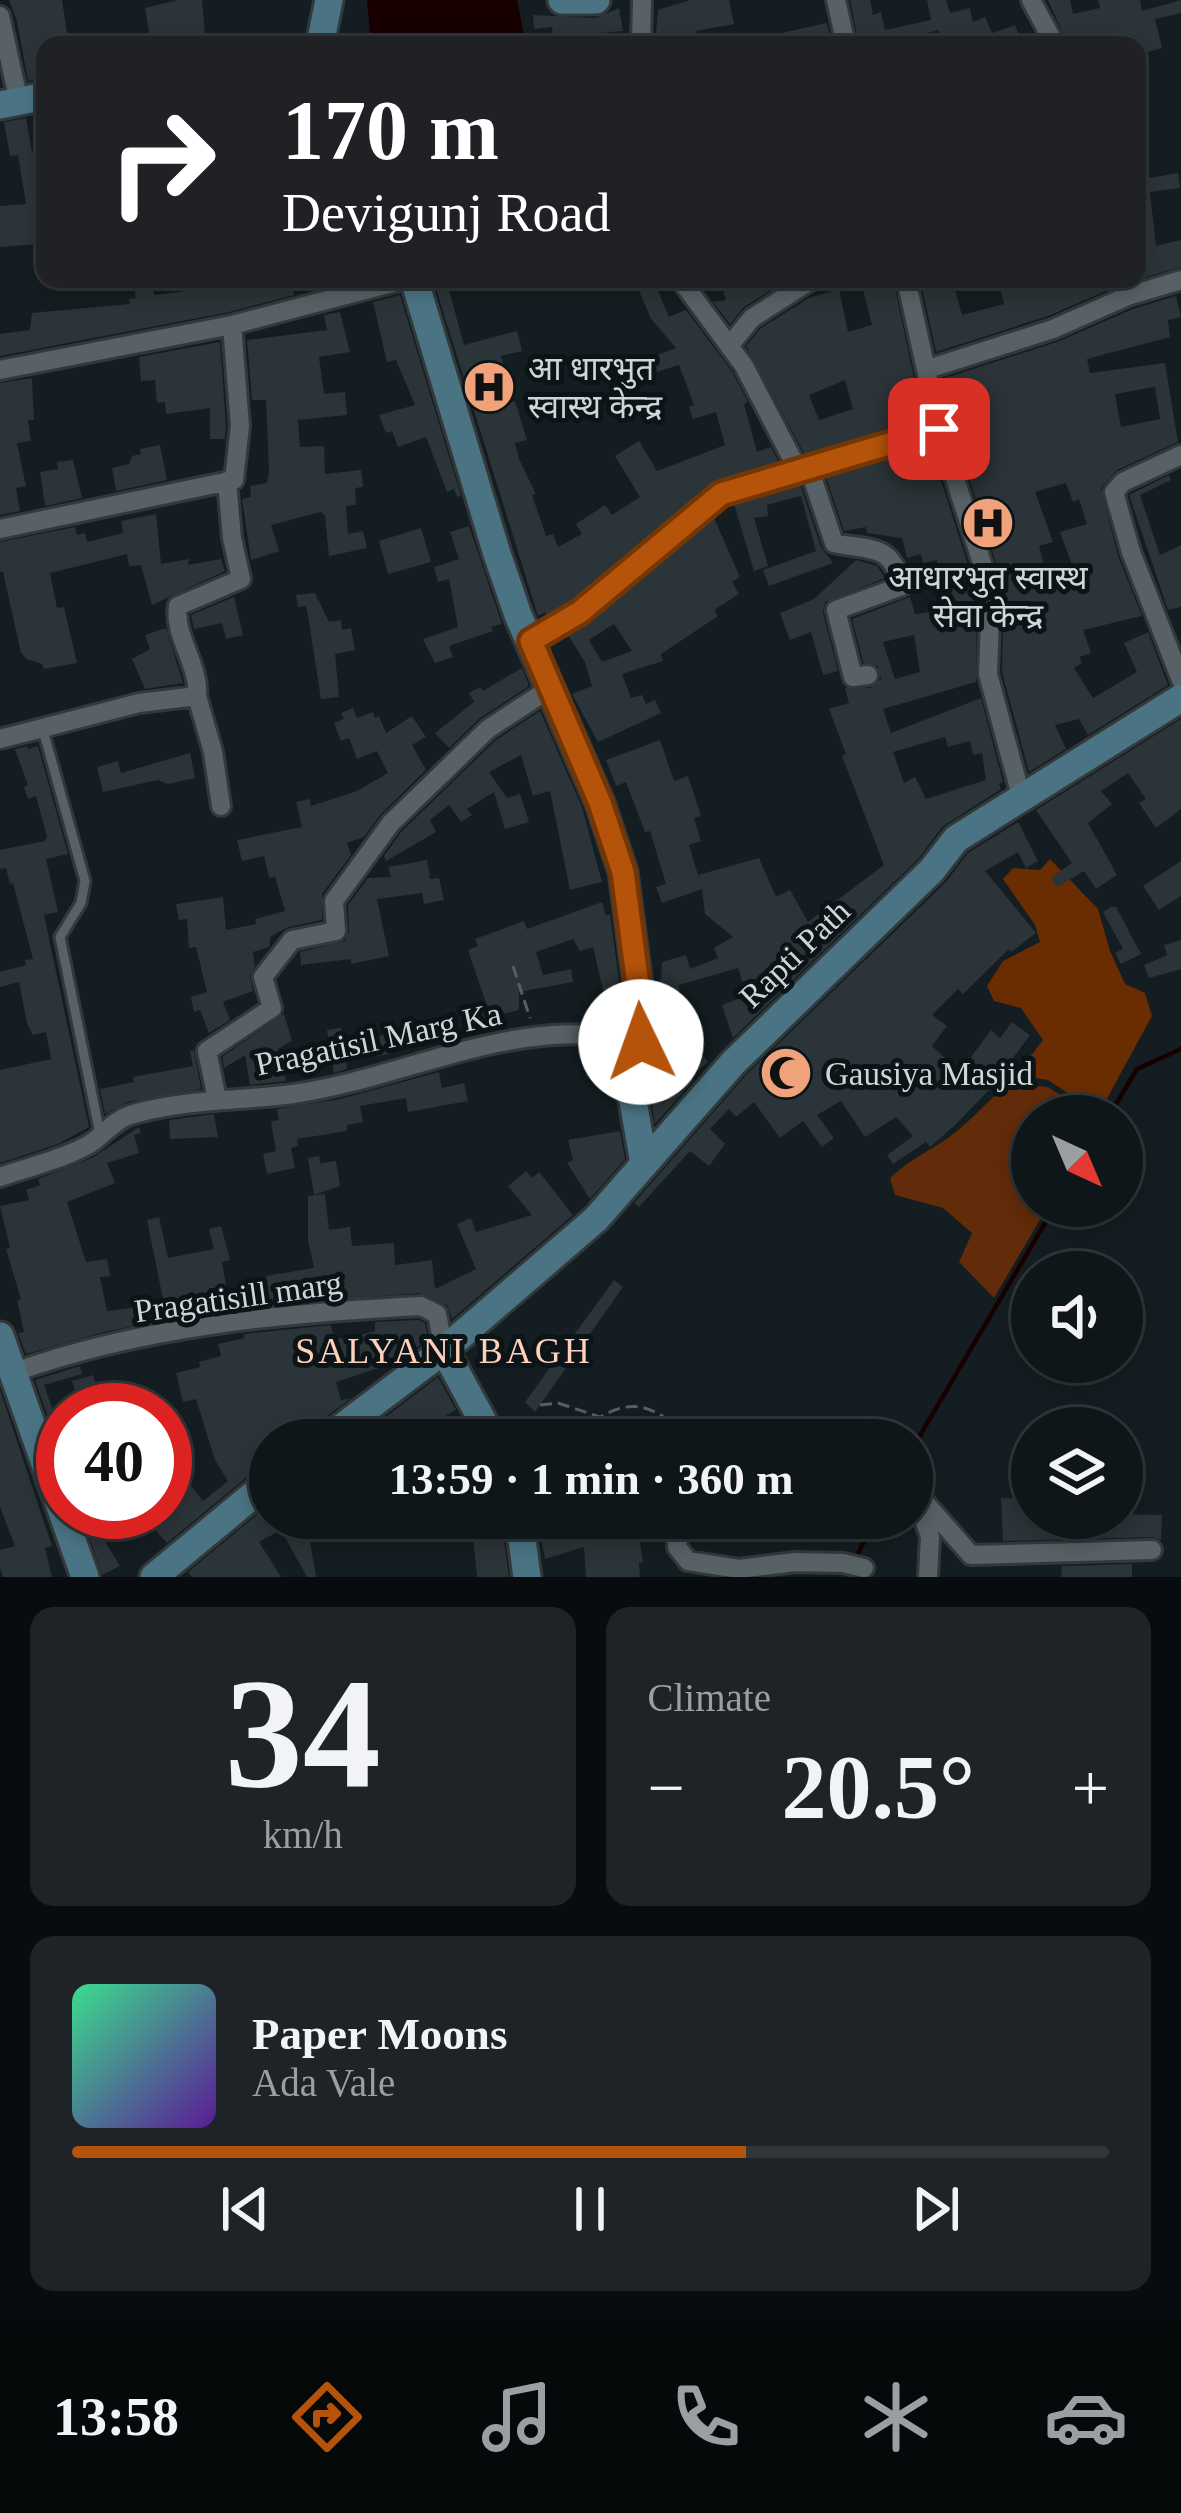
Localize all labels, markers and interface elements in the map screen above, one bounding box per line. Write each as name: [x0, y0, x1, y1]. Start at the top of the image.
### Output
icon: right: [84, 84, 240, 240]
text: 170 m: [282, 84, 499, 177]
text: Devigunj Road: [282, 183, 610, 243]
place label: आ धारभुत स्वास्थ केन्द्र: [528, 351, 663, 425]
hospital icon: आ धारभुत स्वास्थ केन्द्र: [461, 359, 517, 415]
pin: [888, 378, 990, 480]
icon: arrive: [906, 396, 972, 462]
hospital icon: आधारभुत स्वास्थ सेवा केन्द्र: [960, 495, 1016, 551]
place label: आधारभुत स्वास्थ सेवा केन्द्र: [888, 560, 1089, 634]
street label: Rapti Path: [732, 892, 857, 1015]
position arrow: [578, 979, 704, 1105]
street label: Pragatisil Marg Ka: [252, 995, 505, 1083]
mosque icon: Gausiya Masjid: [758, 1045, 814, 1101]
place label: Gausiya Masjid: [825, 1056, 1034, 1092]
north arrow: [1011, 1095, 1143, 1227]
map controls: [1011, 1095, 1143, 1539]
button: sound: [1011, 1251, 1143, 1383]
street label: Pragatisill marg: [132, 1265, 344, 1329]
district label: SALYANI BAGH: [295, 1331, 593, 1371]
speed limit sign: 40: [36, 1383, 192, 1539]
button: layers: [1011, 1407, 1143, 1539]
text: 13:59 · 1 min · 360 m: [389, 1454, 794, 1504]
text: 34: [225, 1647, 381, 1820]
text: Climate: [648, 1676, 771, 1719]
text: 20.5°: [782, 1738, 975, 1837]
text: −: [648, 1751, 685, 1824]
text: +: [1072, 1751, 1109, 1824]
text: km/h: [263, 1813, 343, 1856]
text: Paper Moons: [252, 2009, 507, 2059]
text: Ada Vale: [252, 2061, 395, 2104]
icon: previous: [212, 2176, 278, 2242]
icon: pause: [557, 2176, 623, 2242]
icon: next: [903, 2176, 969, 2242]
icon: directions: [285, 2375, 369, 2459]
icon: music: [475, 2375, 559, 2459]
icon: phone: [664, 2375, 748, 2459]
icon: climate: [854, 2375, 938, 2459]
icon: car: [1044, 2375, 1128, 2459]
text: 13:58: [53, 2387, 179, 2447]

